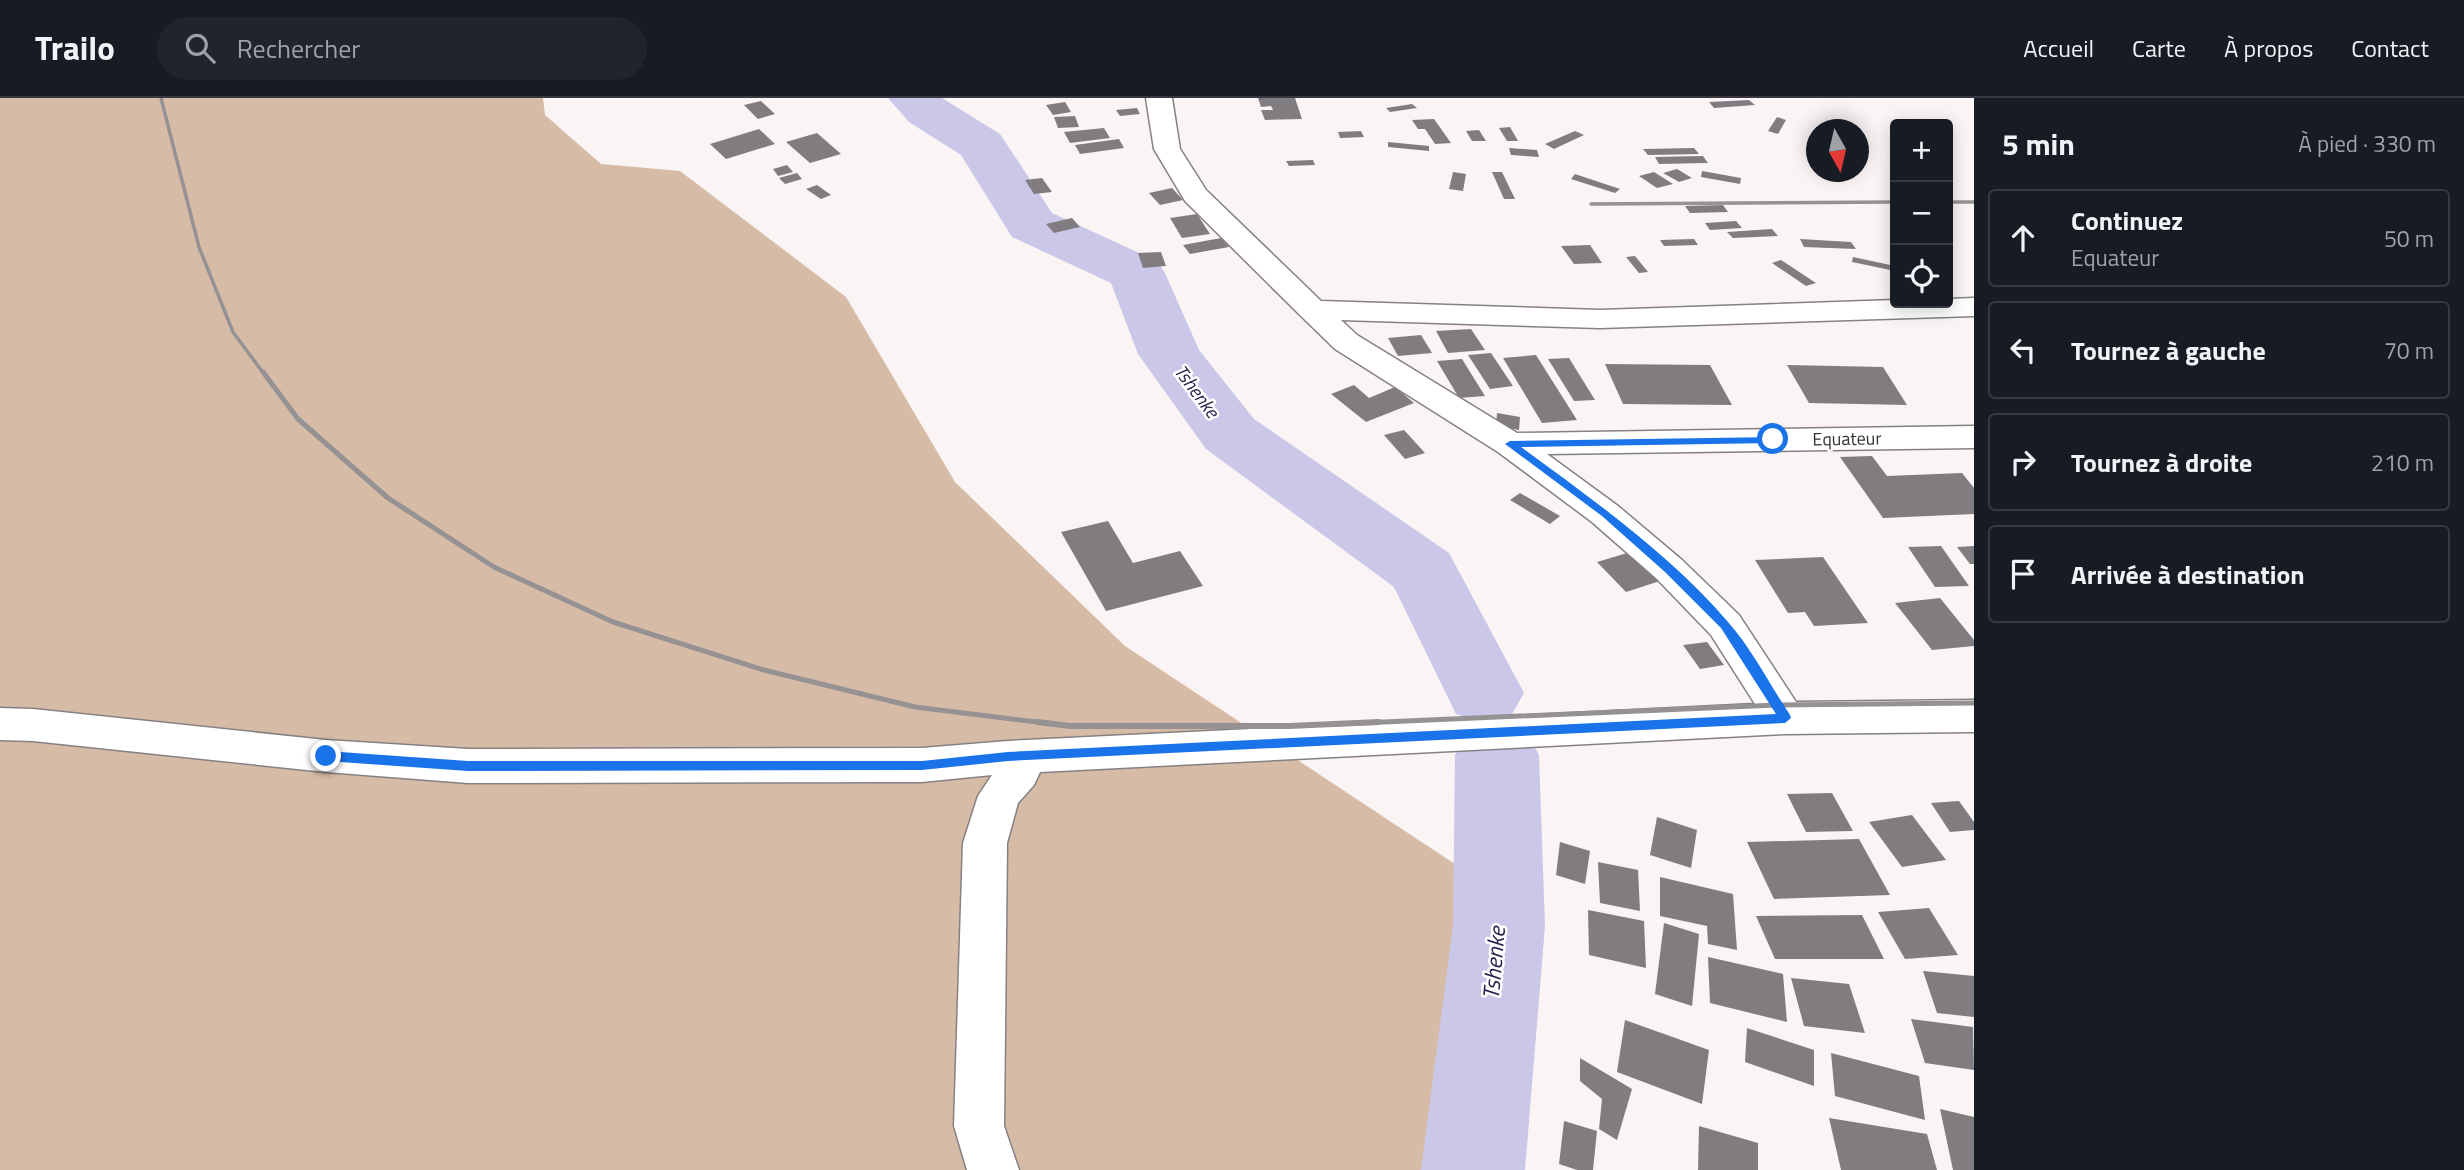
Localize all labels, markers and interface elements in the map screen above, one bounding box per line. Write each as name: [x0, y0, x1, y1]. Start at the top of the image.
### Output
search box: [157, 17, 647, 80]
text: Trailo: [35, 23, 115, 73]
icon: search: [181, 29, 219, 67]
text: Rechercher: [237, 29, 360, 68]
text: Accueil: [2023, 30, 2094, 66]
text: Carte: [2132, 30, 2186, 66]
text: À propos: [2224, 30, 2313, 66]
text: Contact: [2351, 30, 2429, 66]
north arrow: [1806, 119, 1869, 182]
map controls: [1890, 119, 1953, 308]
button: +: [1890, 119, 1953, 182]
text: 5 min: [2002, 121, 2075, 167]
text: À pied · 330 m: [2298, 126, 2436, 161]
button: −: [1890, 182, 1953, 245]
text: Continuez: [2071, 201, 2183, 240]
icon: ahead: [2004, 219, 2042, 257]
text: 50 m: [2384, 221, 2434, 256]
text: Equateur: [2071, 240, 2159, 275]
button: locate: [1890, 245, 1953, 308]
icon: left: [2004, 331, 2042, 369]
text: Tournez à gauche: [2071, 331, 2266, 370]
text: 70 m: [2384, 333, 2434, 368]
water label: Tshenke: [1168, 358, 1228, 424]
route start: [1757, 423, 1788, 454]
street label: Equateur: [1812, 424, 1882, 453]
icon: right: [2004, 443, 2042, 481]
text: Tournez à droite: [2071, 443, 2252, 482]
text: 210 m: [2371, 445, 2434, 480]
icon: arrive: [2004, 555, 2042, 593]
text: Arrivée à destination: [2071, 555, 2305, 594]
route end: [310, 740, 341, 771]
water label: Tshenke: [1473, 924, 1514, 1001]

